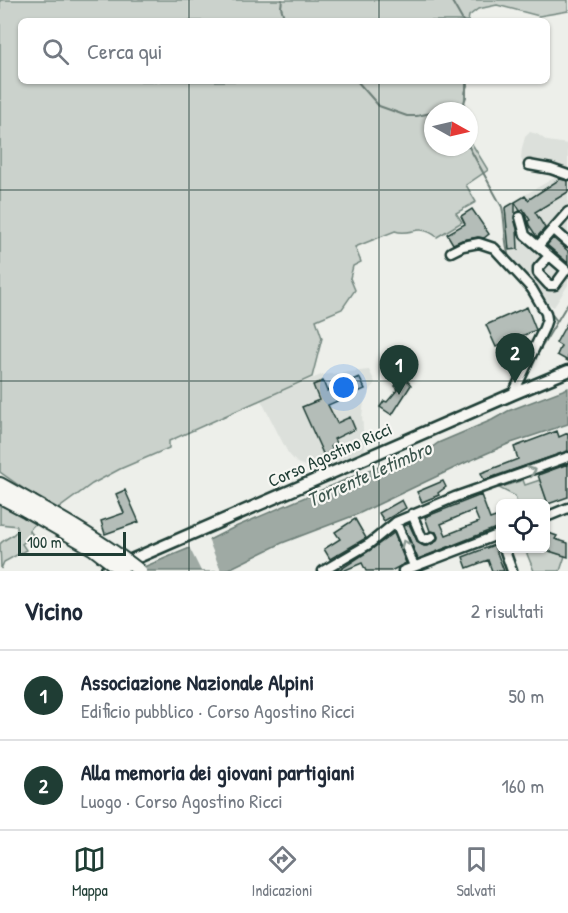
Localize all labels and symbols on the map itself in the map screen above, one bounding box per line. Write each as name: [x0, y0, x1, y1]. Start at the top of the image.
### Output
north arrow: [424, 102, 478, 156]
pin: 2: [496, 334, 534, 383]
pin: 1: [380, 346, 418, 395]
your location: [329, 373, 358, 402]
street label: Corso Agostino Ricci: [264, 416, 396, 493]
water label: Torrente Letimbro: [302, 433, 437, 513]
one-way arrow: [526, 465, 537, 478]
scale bar: [18, 529, 126, 556]
one-way arrow: [400, 539, 412, 550]

